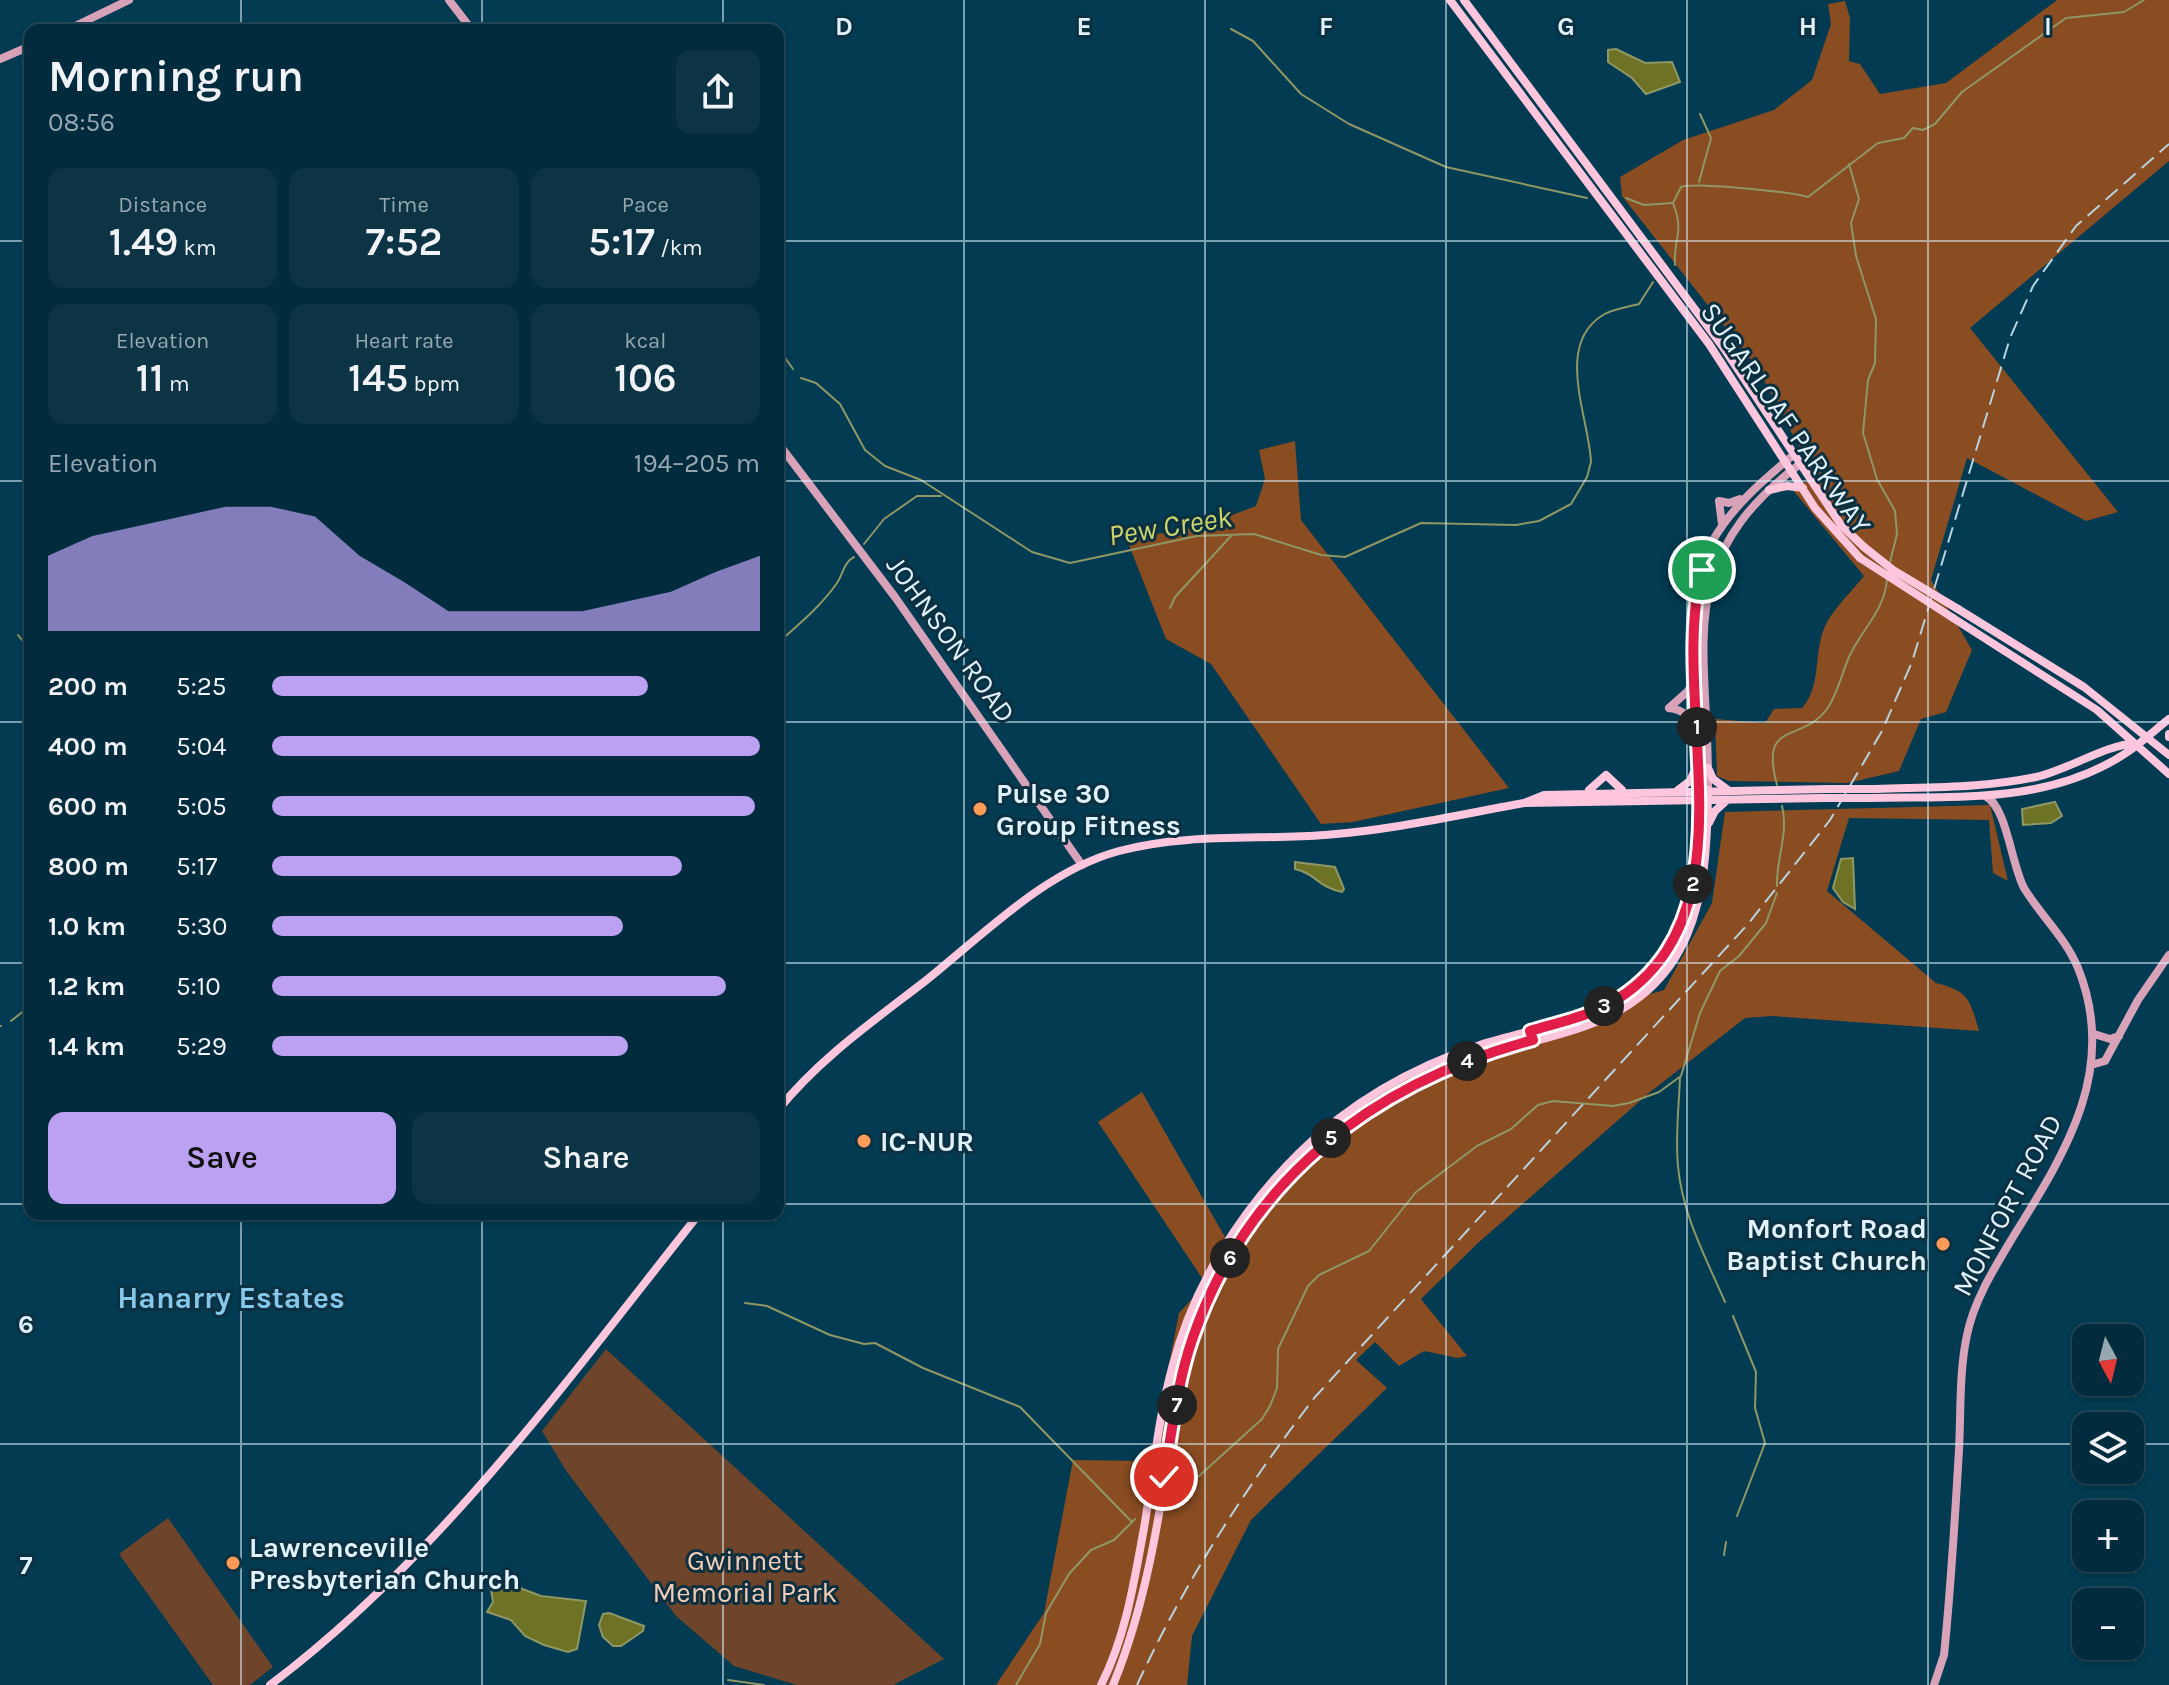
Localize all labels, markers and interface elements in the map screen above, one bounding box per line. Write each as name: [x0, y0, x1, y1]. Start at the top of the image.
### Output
text: D: [835, 11, 853, 42]
text: E: [1076, 11, 1092, 42]
text: F: [1319, 11, 1333, 42]
text: G: [1557, 11, 1575, 42]
text: H: [1799, 11, 1817, 42]
text: I: [2044, 11, 2052, 42]
button: share: [676, 50, 760, 134]
text: Morning run: [48, 51, 304, 102]
text: 08:56: [48, 107, 115, 138]
text: Distance: [118, 192, 207, 218]
text: Time: [379, 192, 429, 218]
text: Pace: [622, 192, 669, 218]
text: 1.49: [109, 218, 178, 265]
text: 7:52: [366, 218, 442, 265]
text: 5:17: [588, 218, 655, 265]
text: km: [178, 235, 217, 261]
text: /km: [655, 235, 703, 261]
street label: SUGARLOAF PARKWAY: [1694, 296, 1879, 540]
text: Elevation: [116, 328, 209, 354]
text: Heart rate: [354, 328, 454, 354]
text: kcal: [624, 328, 666, 354]
text: 11: [136, 354, 164, 401]
text: 145: [348, 354, 408, 401]
text: 106: [614, 354, 677, 401]
text: m: [164, 371, 190, 397]
text: bpm: [408, 371, 460, 397]
text: Elevation: [48, 448, 158, 479]
text: 194–205 m: [634, 448, 760, 479]
water label: Pew Creek: [1106, 498, 1235, 554]
pin: [1668, 536, 1736, 604]
icon: arrive: [1680, 548, 1724, 592]
street label: JOHNSON ROAD: [880, 549, 1022, 729]
text: 200 m: [48, 671, 128, 702]
text: 5:25: [176, 671, 226, 702]
pin: 1: [1677, 707, 1717, 747]
text: 1: [1693, 714, 1701, 740]
text: 400 m: [48, 731, 128, 762]
text: 5:04: [176, 731, 227, 762]
place label: Pulse 30 Group Fitness: [996, 777, 1181, 842]
text: 600 m: [48, 791, 128, 822]
text: 5:05: [176, 791, 227, 822]
marker: Pulse 30 Group Fitness: [971, 800, 989, 818]
text: 800 m: [48, 851, 129, 882]
text: 5:17: [176, 851, 217, 882]
pin: 2: [1673, 864, 1713, 904]
text: 2: [1686, 871, 1700, 897]
text: 1.0 km: [48, 911, 126, 942]
text: 5:30: [176, 911, 227, 942]
text: 1.2 km: [48, 971, 125, 1002]
text: 5:10: [176, 971, 221, 1002]
pin: 3: [1584, 986, 1624, 1026]
text: 3: [1597, 993, 1611, 1019]
text: 1.4 km: [48, 1031, 125, 1062]
text: 5:29: [176, 1031, 227, 1062]
pin: 4: [1447, 1041, 1487, 1081]
text: 4: [1460, 1048, 1474, 1074]
street label: MONFORT ROAD: [1945, 1108, 2069, 1302]
button: Save: [48, 1112, 396, 1204]
button: Share: [412, 1112, 760, 1204]
pin: 5: [1311, 1118, 1351, 1158]
place label: IC-NUR: [880, 1125, 974, 1158]
text: 5: [1325, 1125, 1337, 1151]
marker: IC-NUR: [855, 1132, 873, 1150]
place label: Monfort Road Baptist Church: [1726, 1212, 1927, 1277]
marker: Monfort Road Baptist Church: [1934, 1235, 1952, 1253]
pin: 6: [1210, 1238, 1250, 1278]
text: 6: [1223, 1245, 1237, 1271]
district label: Hanarry Estates: [117, 1280, 345, 1316]
text: 6: [18, 1309, 34, 1340]
north arrow: [2072, 1324, 2144, 1396]
map controls: [2072, 1324, 2144, 1660]
pin: 7: [1157, 1385, 1197, 1425]
text: 7: [1172, 1392, 1182, 1418]
button: layers: [2072, 1412, 2144, 1484]
pin: [1130, 1443, 1198, 1511]
icon: check: [1142, 1455, 1186, 1499]
button: +: [2072, 1500, 2144, 1572]
place label: Lawrenceville Presbyterian Church: [249, 1531, 520, 1596]
park label: Gwinnett Memorial Park: [653, 1544, 837, 1609]
text: 7: [20, 1550, 33, 1581]
marker: Lawrenceville Presbyterian Church: [224, 1554, 242, 1572]
button: −: [2072, 1588, 2144, 1660]

